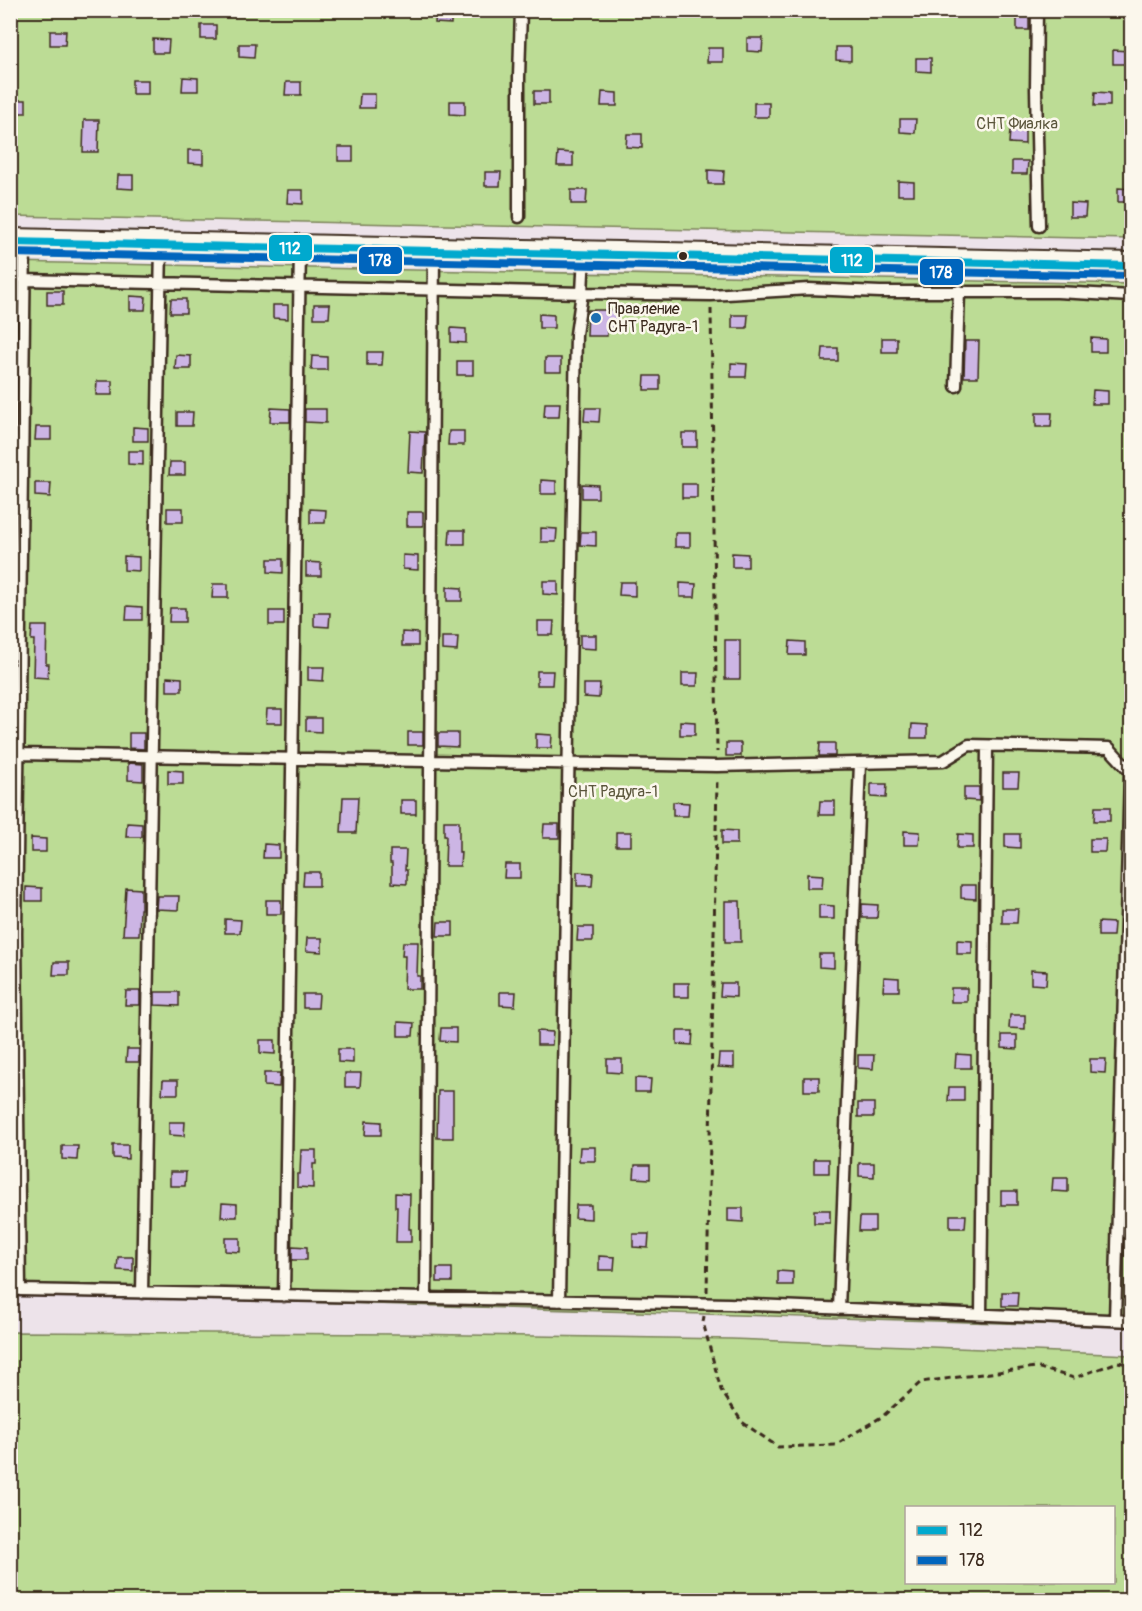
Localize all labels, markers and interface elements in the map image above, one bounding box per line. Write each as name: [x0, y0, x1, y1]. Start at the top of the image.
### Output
park label: СНТ Фиалка: [976, 114, 1058, 134]
line badge: 112: [268, 234, 313, 262]
text: 112: [279, 239, 301, 259]
line badge: 178: [358, 246, 403, 275]
line badge: 112: [829, 246, 874, 274]
unlabelled marker: [677, 250, 689, 262]
text: 178: [369, 251, 391, 271]
text: 112: [841, 251, 863, 271]
line badge: 178: [919, 258, 964, 286]
text: 178: [930, 263, 952, 283]
place label: Правление СНТ Радуга-1: [608, 299, 698, 337]
marker: Правление СНТ Радуга-1: [589, 311, 603, 325]
park label: СНТ Радуга-1: [568, 782, 658, 802]
legend: [905, 1506, 1115, 1584]
text: 112: [959, 1519, 983, 1542]
text: 178: [959, 1549, 985, 1572]

